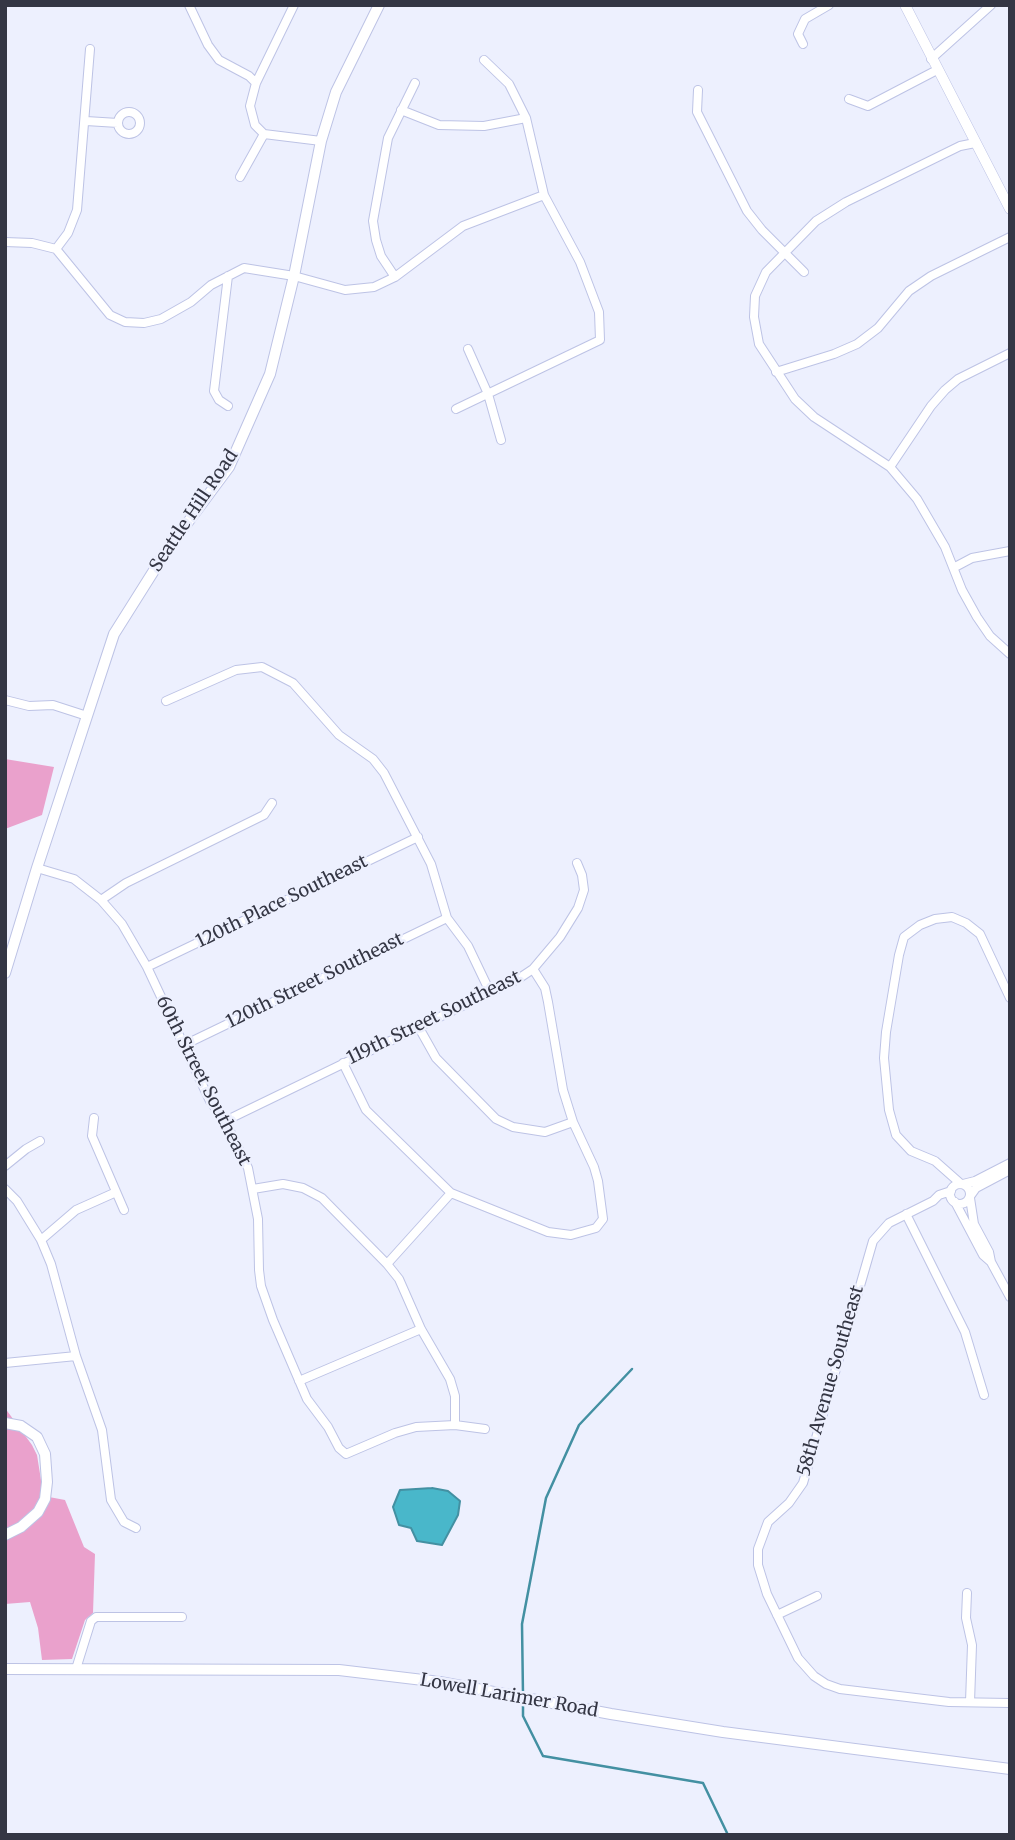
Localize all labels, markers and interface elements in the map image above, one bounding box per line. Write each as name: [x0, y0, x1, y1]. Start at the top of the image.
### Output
street label: Seattle Hill Road: [145, 446, 243, 576]
street label: 120th Place Southeast: [193, 851, 371, 953]
street label: 120th Street Southeast: [223, 929, 407, 1033]
street label: 119th Street Southeast: [344, 966, 524, 1070]
street label: 60th Street Southeast: [151, 993, 255, 1169]
street label: 58th Avenue Southeast: [793, 1283, 869, 1479]
street label: Lowell Larimer Road: [418, 1670, 600, 1722]

